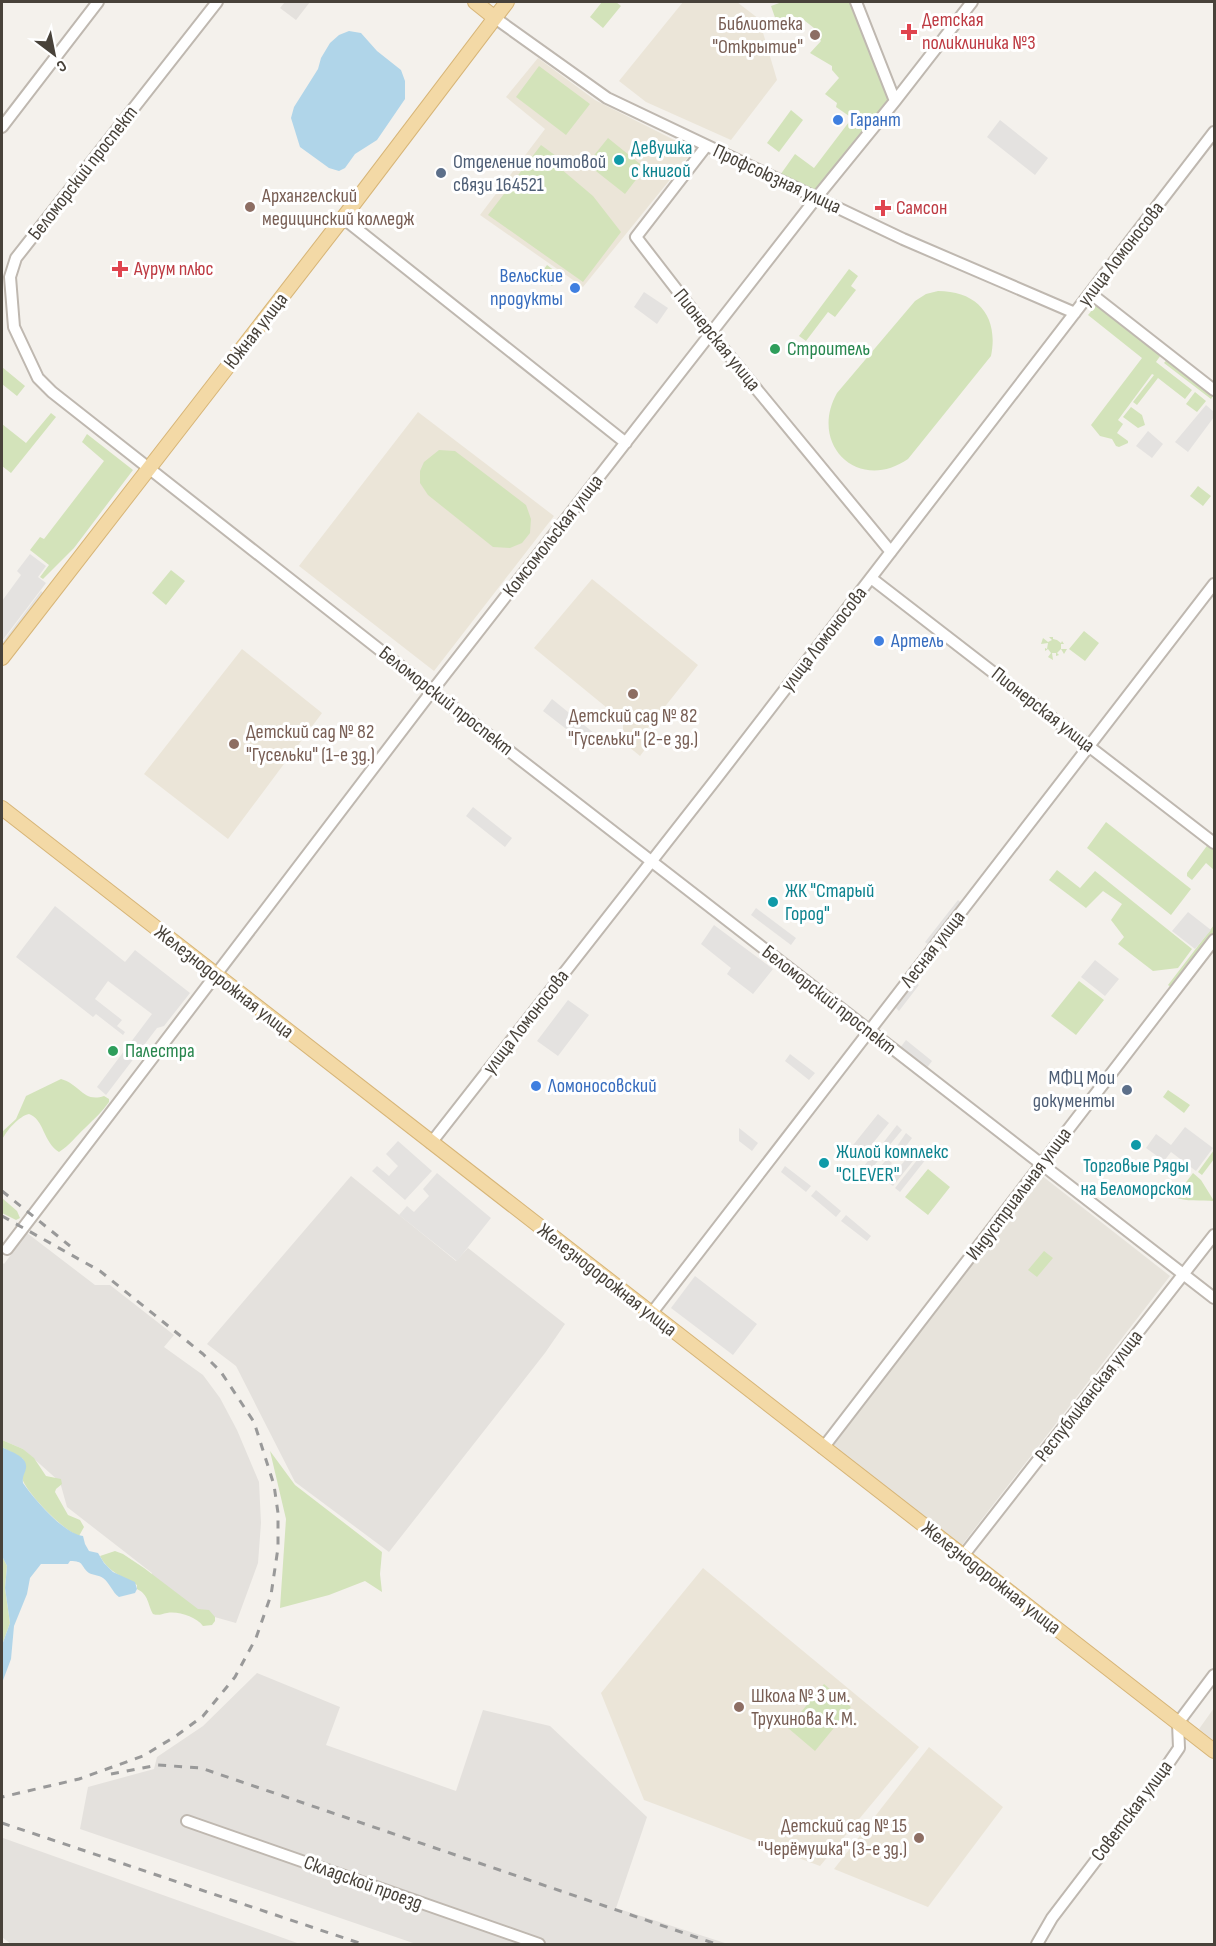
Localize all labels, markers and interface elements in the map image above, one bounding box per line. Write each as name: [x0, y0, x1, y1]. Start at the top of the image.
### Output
place label: Детская поликлиника №3: [922, 8, 1036, 55]
place label: Библиотека "Открытие": [712, 12, 803, 59]
marker: Детская поликлиника №3: [900, 23, 918, 41]
north arrow: [24, 24, 84, 84]
marker: Библиотека "Открытие": [808, 28, 822, 42]
text: С: [53, 55, 70, 76]
street label: Беломорский проспект: [23, 101, 143, 245]
place label: Гарант: [850, 108, 901, 132]
marker: Гарант: [831, 113, 845, 127]
place label: Девушка с книгой: [631, 136, 693, 183]
street label: Профсоюзная улица: [709, 139, 845, 219]
place label: Отделение почтовой связи 164521: [453, 150, 606, 197]
marker: Девушка с книгой: [612, 153, 626, 167]
marker: Отделение почтовой связи 164521: [434, 166, 448, 180]
place label: Архангелский медицинский колледж: [261, 184, 414, 231]
place label: Самсон: [896, 196, 947, 220]
street label: улица Ломоносова: [1073, 197, 1169, 311]
marker: Самсон: [874, 199, 892, 217]
marker: Архангелский медицинский колледж: [243, 200, 257, 214]
place label: Аурум плюс: [133, 257, 214, 281]
marker: Аурум плюс: [111, 260, 129, 278]
place label: Вельские продукты: [490, 264, 563, 311]
marker: Вельские продукты: [568, 281, 582, 295]
street label: Пионерская улица: [668, 284, 766, 396]
street label: Южная улица: [219, 288, 293, 374]
place label: Строитель: [787, 337, 870, 361]
marker: Строитель: [768, 342, 782, 356]
street label: Комсомольская улица: [498, 470, 608, 602]
street label: улица Ломоносова: [776, 582, 872, 696]
place label: Артель: [890, 629, 944, 653]
marker: Артель: [872, 634, 886, 648]
street label: Беломорский проспект: [374, 641, 518, 761]
street label: Пионерская улица: [986, 662, 1100, 758]
marker: Детский сад № 82 "Гусельки" (2-е зд.): [626, 687, 640, 701]
place label: Детский сад № 82 "Гусельки" (2-е зд.): [568, 704, 698, 751]
place label: Детский сад № 82 "Гусельки" (1-е зд.): [246, 720, 375, 767]
marker: Детский сад № 82 "Гусельки" (1-е зд.): [227, 737, 241, 751]
place label: ЖК "Старый Город": [785, 879, 874, 926]
marker: ЖК "Старый Город": [766, 895, 780, 909]
street label: Лесная улица: [895, 906, 970, 993]
street label: Железнодорожная улица: [150, 920, 298, 1044]
street label: Беломорский проспект: [757, 940, 901, 1060]
street label: улица Ломоносова: [478, 965, 574, 1079]
place label: Палестра: [125, 1039, 195, 1063]
marker: Палестра: [106, 1044, 120, 1058]
place label: МФЦ Мои документы: [1033, 1066, 1115, 1113]
place label: Ломоносовский: [547, 1074, 657, 1098]
marker: Ломоносовский: [529, 1079, 543, 1093]
marker: МФЦ Мои документы: [1120, 1083, 1134, 1097]
street label: Индустриальная улица: [961, 1123, 1077, 1265]
marker: Торговые Ряды на Беломорском: [1129, 1138, 1143, 1152]
place label: Жилой комплекс "СLEVER": [836, 1140, 949, 1187]
place label: Торговые Ряды на Беломорском: [1080, 1154, 1192, 1201]
marker: Жилой комплекс "СLEVER": [817, 1156, 831, 1170]
street label: Железнодорожная улица: [533, 1218, 681, 1342]
street label: Республиканская улица: [1030, 1325, 1148, 1467]
street label: Железнодорожная улица: [917, 1516, 1065, 1640]
place label: Школа № 3 им. Трухинова К. М.: [751, 1684, 857, 1731]
marker: Школа № 3 им. Трухинова К. М.: [732, 1700, 746, 1714]
street label: Советская улица: [1086, 1756, 1178, 1866]
place label: Детский сад № 15 "Черёмушка" (3-е зд.): [758, 1814, 907, 1861]
marker: Детский сад № 15 "Черёмушка" (3-е зд.): [912, 1831, 926, 1845]
street label: Складской проезд: [300, 1850, 426, 1916]

